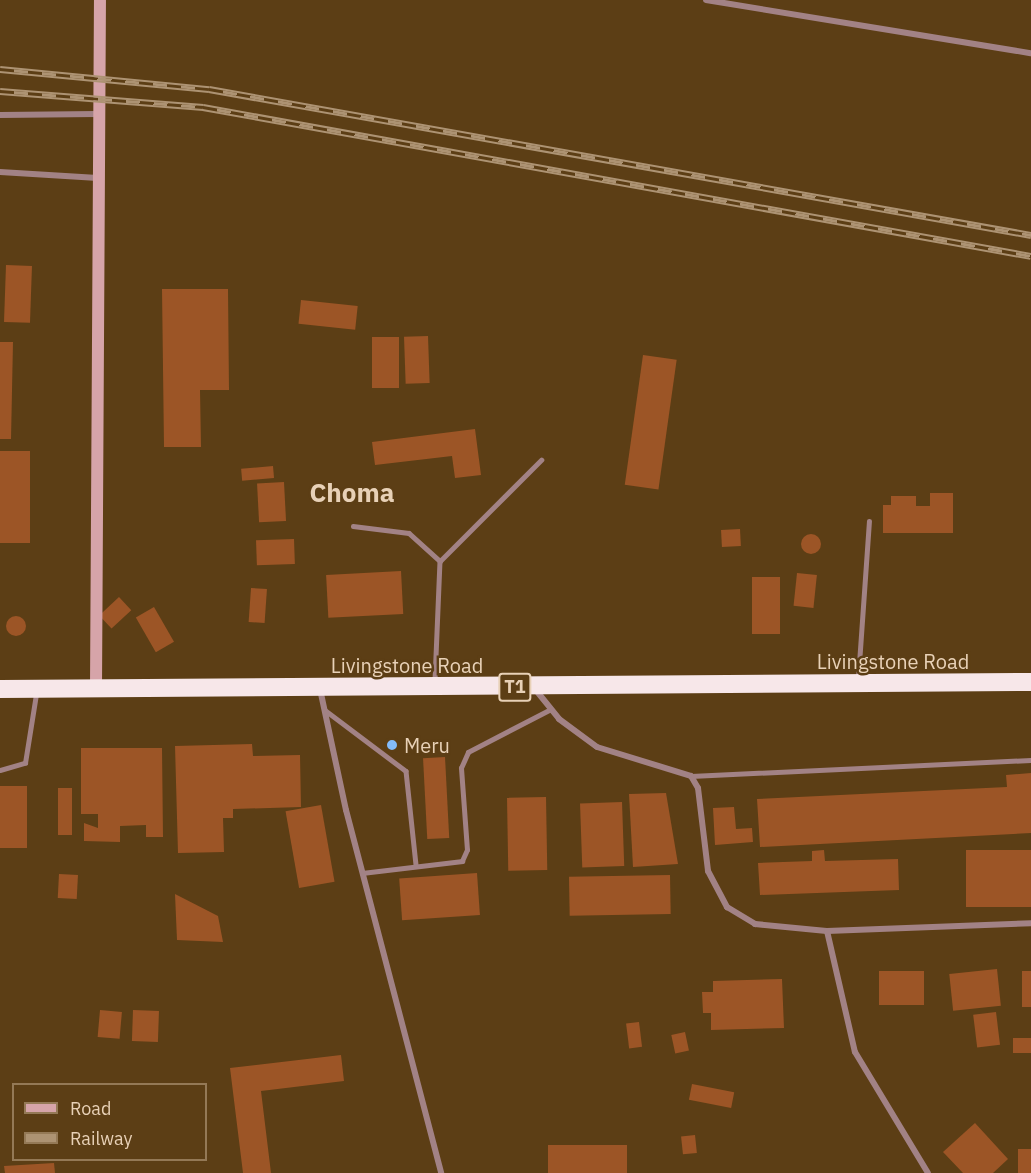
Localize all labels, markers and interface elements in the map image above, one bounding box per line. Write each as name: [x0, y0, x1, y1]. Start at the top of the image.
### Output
district label: Choma: [309, 477, 395, 509]
street label: Livingstone Road: [817, 649, 969, 673]
street label: Livingstone Road: [331, 653, 483, 677]
road number: T1: [497, 672, 533, 702]
place label: Meru: [404, 733, 450, 757]
marker: Meru: [385, 738, 399, 752]
legend: [12, 1083, 207, 1161]
text: Road: [70, 1097, 111, 1120]
text: Railway: [70, 1127, 132, 1150]

